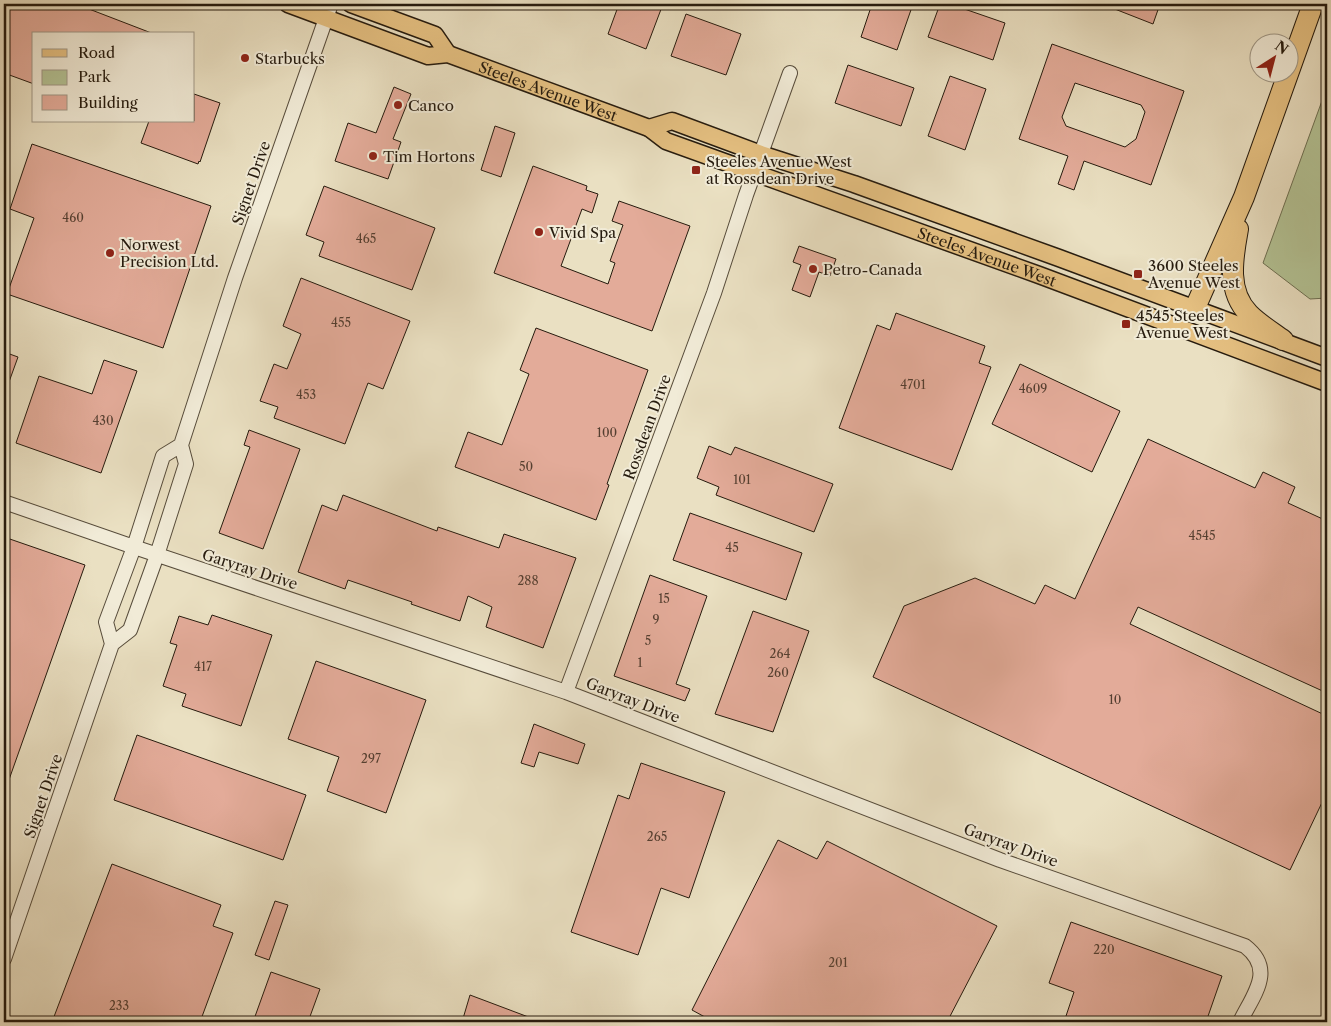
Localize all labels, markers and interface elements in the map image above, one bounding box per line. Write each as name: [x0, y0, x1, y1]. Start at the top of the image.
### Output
legend: [32, 32, 195, 122]
north arrow: [1248, 32, 1298, 82]
text: N: [1271, 37, 1292, 58]
text: Road: [78, 43, 115, 62]
place label: Starbucks: [255, 49, 325, 68]
marker: Starbucks: [239, 52, 251, 64]
street label: Steeles Avenue West: [476, 57, 620, 125]
text: Park: [78, 67, 112, 86]
text: Building: [78, 93, 138, 112]
place label: Canco: [408, 96, 454, 115]
marker: Canco: [392, 99, 404, 111]
street label: Signet Drive: [228, 139, 274, 227]
place label: Tim Hortons: [383, 147, 475, 166]
marker: Tim Hortons: [367, 150, 379, 162]
place label: Steeles Avenue West at Rossdean Drive: [706, 152, 853, 188]
marker: Steeles Avenue West at Rossdean Drive: [690, 164, 702, 176]
house number: 460: [62, 210, 84, 225]
place label: Vivid Spa: [548, 223, 616, 242]
street label: Steeles Avenue West: [915, 223, 1060, 290]
marker: Vivid Spa: [533, 226, 545, 238]
house number: 465: [356, 231, 376, 246]
place label: Norwest Precision Ltd.: [120, 235, 219, 271]
marker: Norwest Precision Ltd.: [104, 247, 116, 259]
place label: 3600 Steeles Avenue West: [1147, 256, 1241, 292]
place label: Petro-Canada: [823, 260, 922, 279]
marker: Petro-Canada: [807, 263, 819, 275]
marker: 3600 Steeles Avenue West: [1132, 268, 1144, 280]
place label: 4545 Steeles Avenue West: [1135, 306, 1229, 342]
house number: 455: [331, 315, 351, 330]
marker: 4545 Steeles Avenue West: [1120, 318, 1132, 330]
street label: Rossdean Drive: [619, 372, 675, 482]
house number: 4701: [900, 377, 926, 392]
house number: 4609: [1019, 381, 1047, 396]
house number: 453: [296, 387, 316, 402]
house number: 430: [92, 413, 114, 428]
house number: 100: [597, 425, 617, 440]
house number: 50: [519, 459, 533, 474]
house number: 101: [733, 472, 751, 487]
house number: 4545: [1189, 528, 1215, 543]
house number: 45: [725, 540, 739, 555]
street label: Garyray Drive: [200, 545, 300, 593]
house number: 288: [517, 573, 539, 588]
house number: 15: [658, 591, 670, 606]
house number: 9: [652, 612, 660, 627]
house number: 5: [645, 633, 651, 648]
house number: 264: [770, 646, 790, 661]
house number: 1: [637, 655, 643, 670]
house number: 417: [194, 659, 212, 674]
house number: 260: [767, 665, 789, 680]
street label: Garyray Drive: [583, 673, 683, 727]
house number: 10: [1109, 692, 1121, 707]
house number: 297: [361, 751, 381, 766]
street label: Signet Drive: [20, 752, 66, 840]
street label: Garyray Drive: [961, 819, 1061, 871]
house number: 265: [647, 829, 667, 844]
house number: 220: [1093, 942, 1115, 957]
house number: 201: [828, 955, 848, 970]
house number: 233: [109, 998, 129, 1013]

